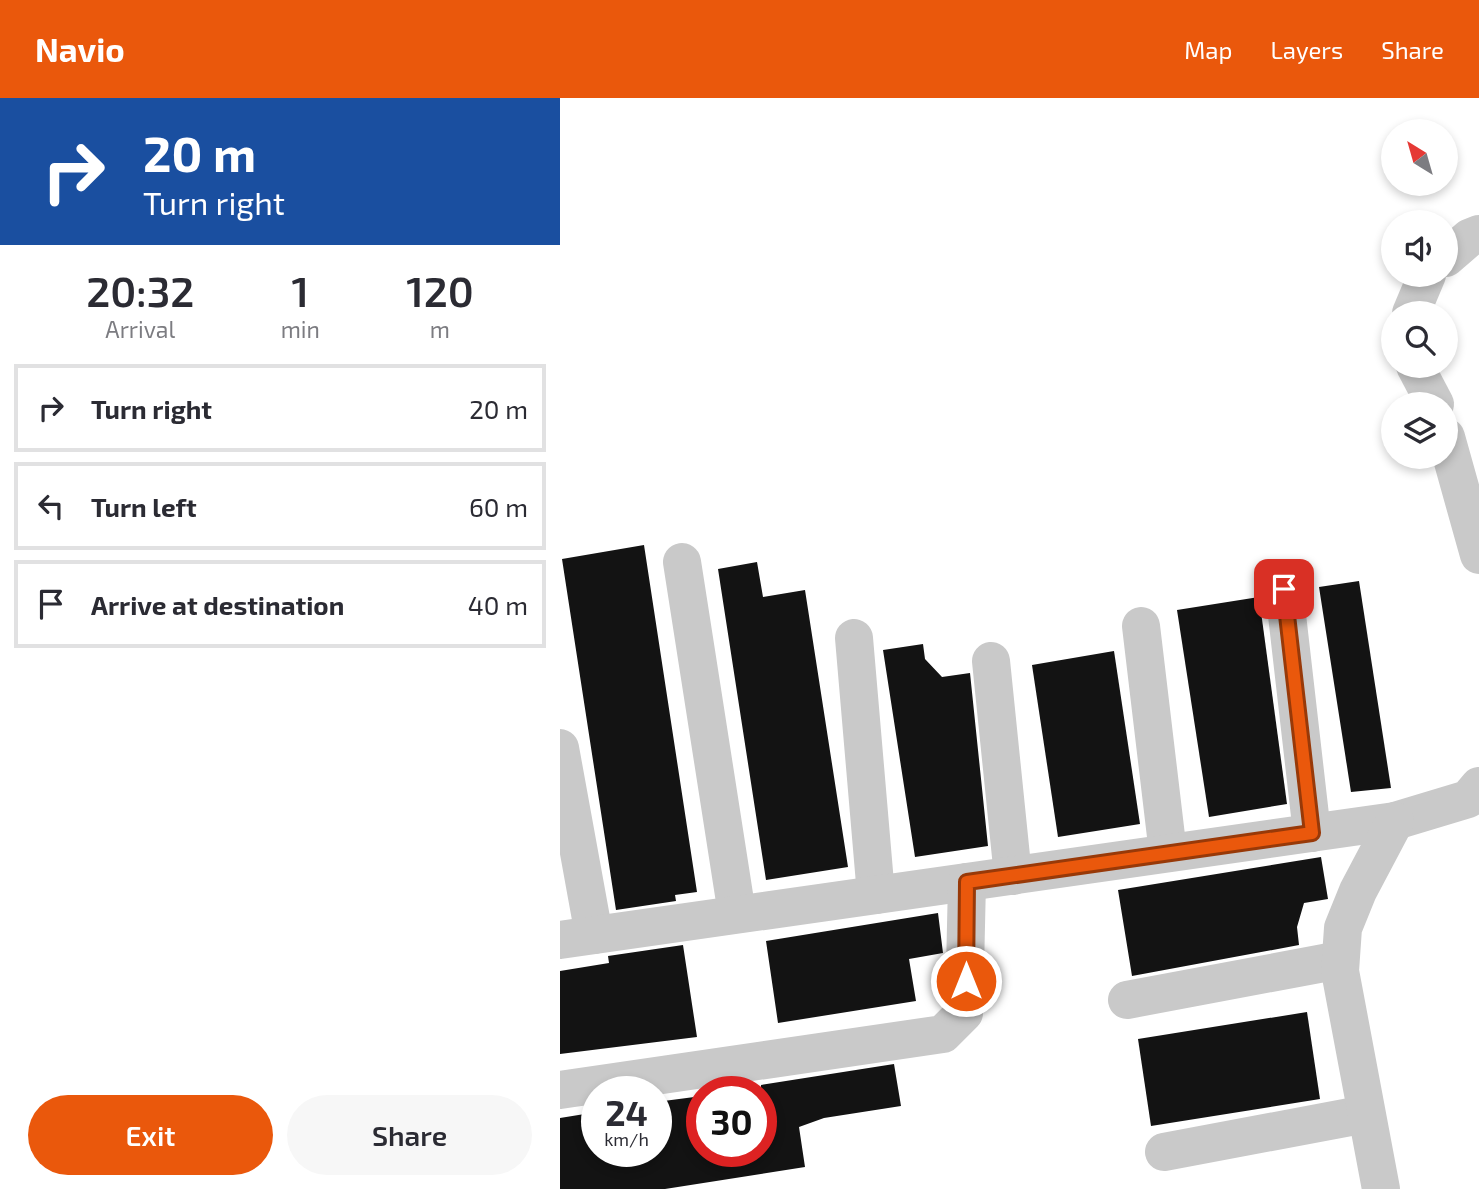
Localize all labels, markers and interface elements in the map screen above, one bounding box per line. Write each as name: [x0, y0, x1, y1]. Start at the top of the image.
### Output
text: Navio: [35, 29, 125, 69]
text: Map: [1184, 35, 1232, 64]
text: Layers: [1270, 35, 1343, 64]
text: Share: [1381, 35, 1444, 64]
north arrow: [1381, 119, 1458, 196]
map controls: [1381, 119, 1458, 469]
text: 20 m: [143, 123, 256, 182]
icon: right: [28, 126, 119, 217]
text: Turn right: [143, 183, 285, 221]
button: sound: [1381, 210, 1458, 287]
text: 20:32: [86, 265, 194, 315]
text: 1: [291, 265, 309, 315]
text: 120: [406, 265, 474, 315]
button: search: [1381, 301, 1458, 378]
text: Arrival: [105, 315, 175, 343]
text: min: [281, 315, 320, 343]
text: m: [430, 315, 450, 343]
icon: right: [32, 389, 70, 427]
button: layers: [1381, 392, 1458, 469]
text: Turn right: [91, 393, 212, 424]
text: 20 m: [469, 393, 528, 424]
icon: left: [32, 487, 70, 525]
text: Turn left: [91, 491, 197, 522]
text: 60 m: [469, 491, 528, 522]
pin: [1254, 559, 1314, 619]
icon: arrive: [1265, 570, 1303, 608]
icon: arrive: [32, 585, 70, 623]
text: Arrive at destination: [91, 589, 344, 620]
text: 40 m: [468, 589, 528, 620]
position arrow: [929, 944, 1003, 1018]
speed limit sign: 30: [686, 1076, 777, 1167]
text: 24: [605, 1091, 648, 1133]
button: Exit: [28, 1095, 273, 1175]
button: Share: [287, 1095, 532, 1175]
text: km/h: [604, 1128, 649, 1150]

